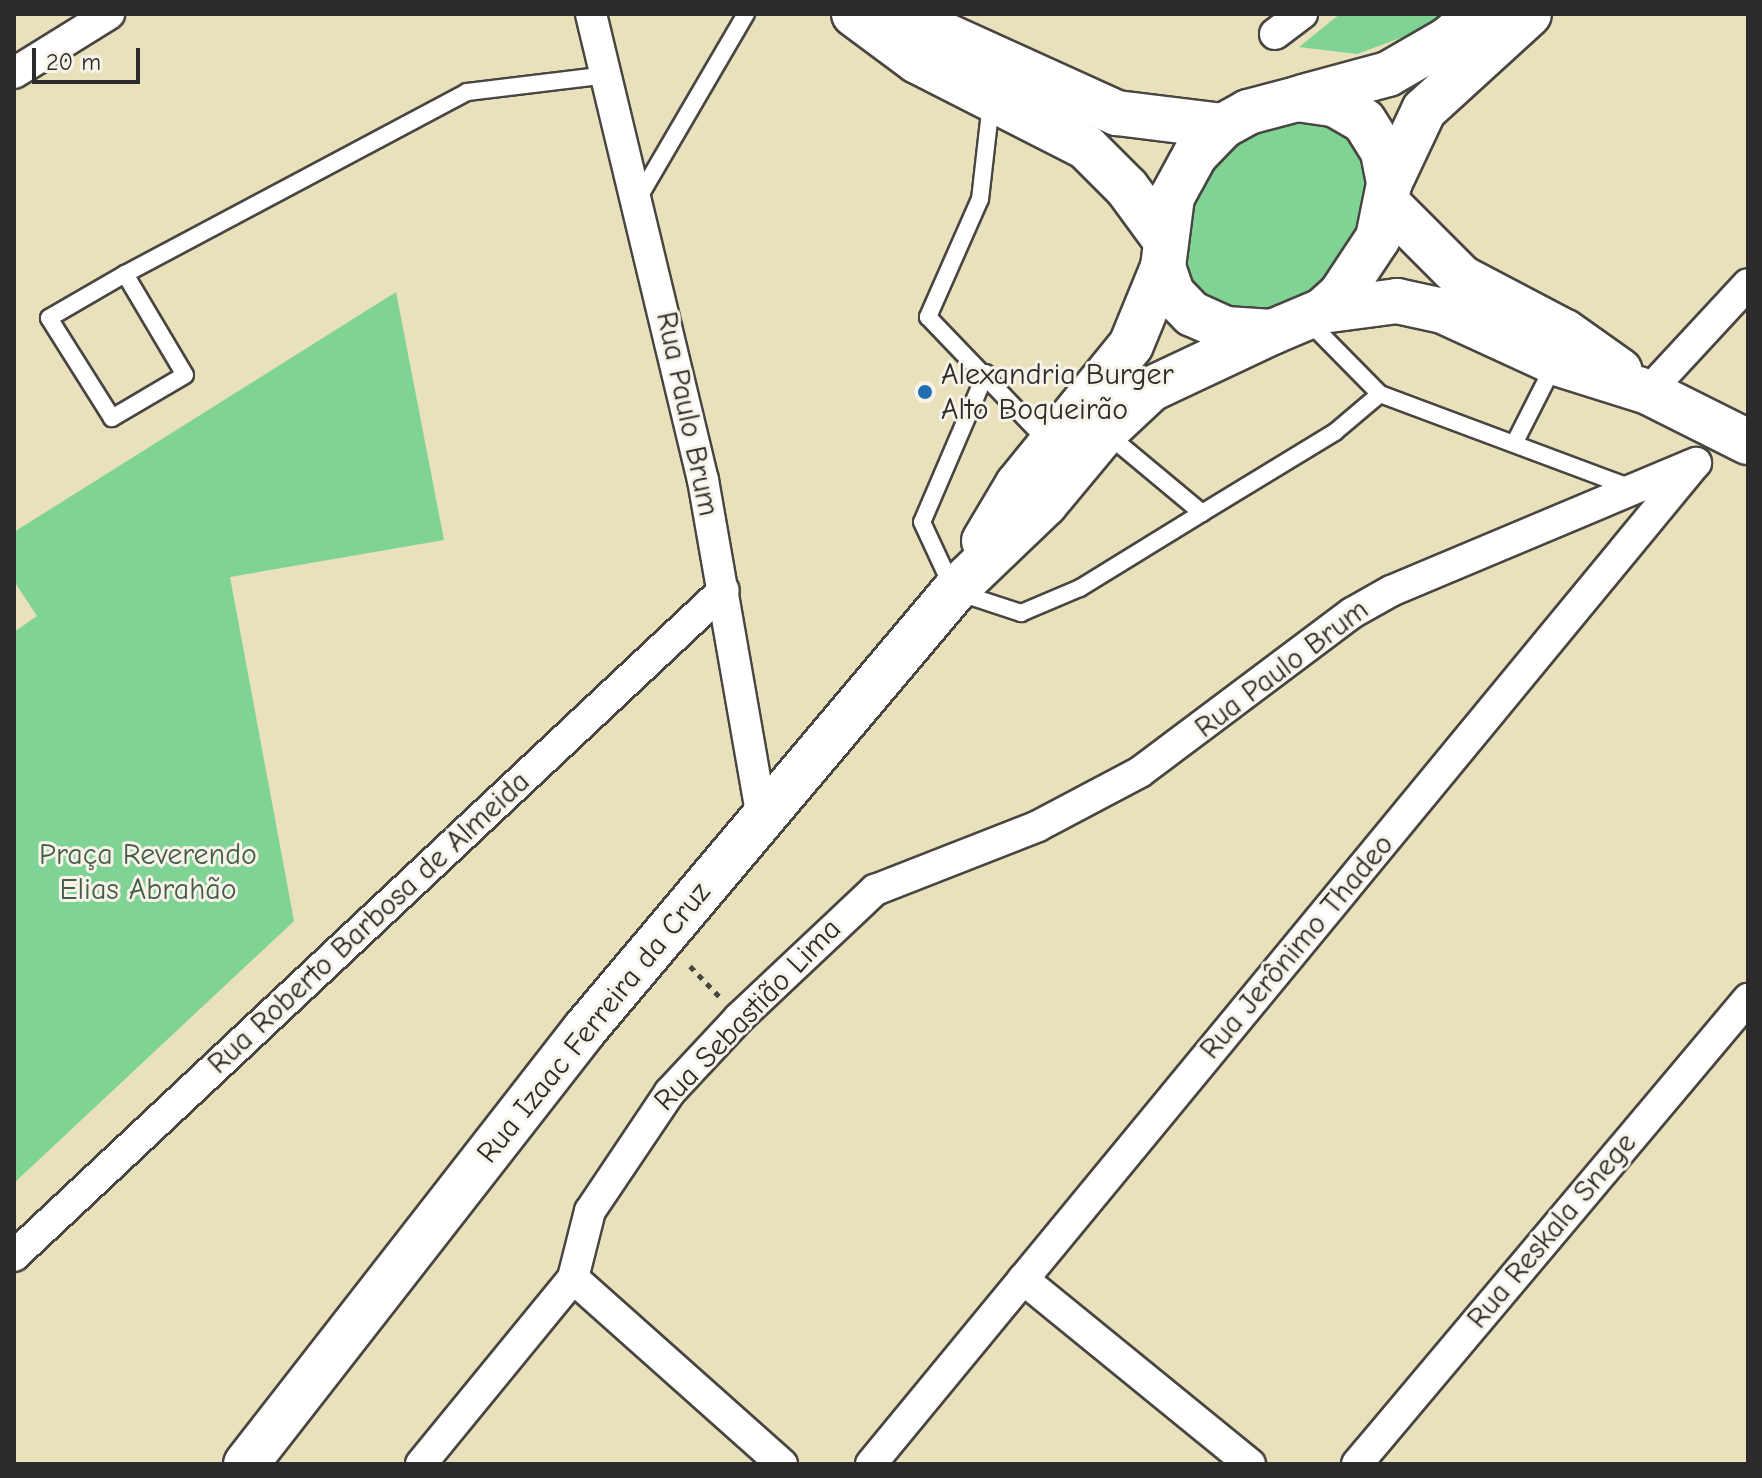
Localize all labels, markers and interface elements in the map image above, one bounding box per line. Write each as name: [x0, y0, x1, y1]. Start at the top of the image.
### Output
scale bar: [36, 32, 144, 82]
text: 20 m: [46, 48, 101, 76]
street label: Rua Paulo Brum: [648, 308, 726, 520]
place label: Alexandria Burger Alto Boqueirão: [941, 357, 1174, 428]
marker: Alexandria Burger Alto Boqueirão: [916, 383, 934, 401]
street label: Rua Paulo Brum: [1188, 592, 1376, 746]
street label: Rua Roberto Barbosa de Almeida: [200, 764, 538, 1082]
street label: Rua Jerônimo Thadeo: [1192, 827, 1402, 1067]
park label: Praça Reverendo Elias Abrahão: [39, 837, 257, 908]
street label: Rua Izaac Ferreira da Cruz: [470, 875, 718, 1171]
street label: Rua Sebastião Lima: [647, 911, 849, 1119]
street label: Rua Reskala Snege: [1460, 1126, 1644, 1336]

